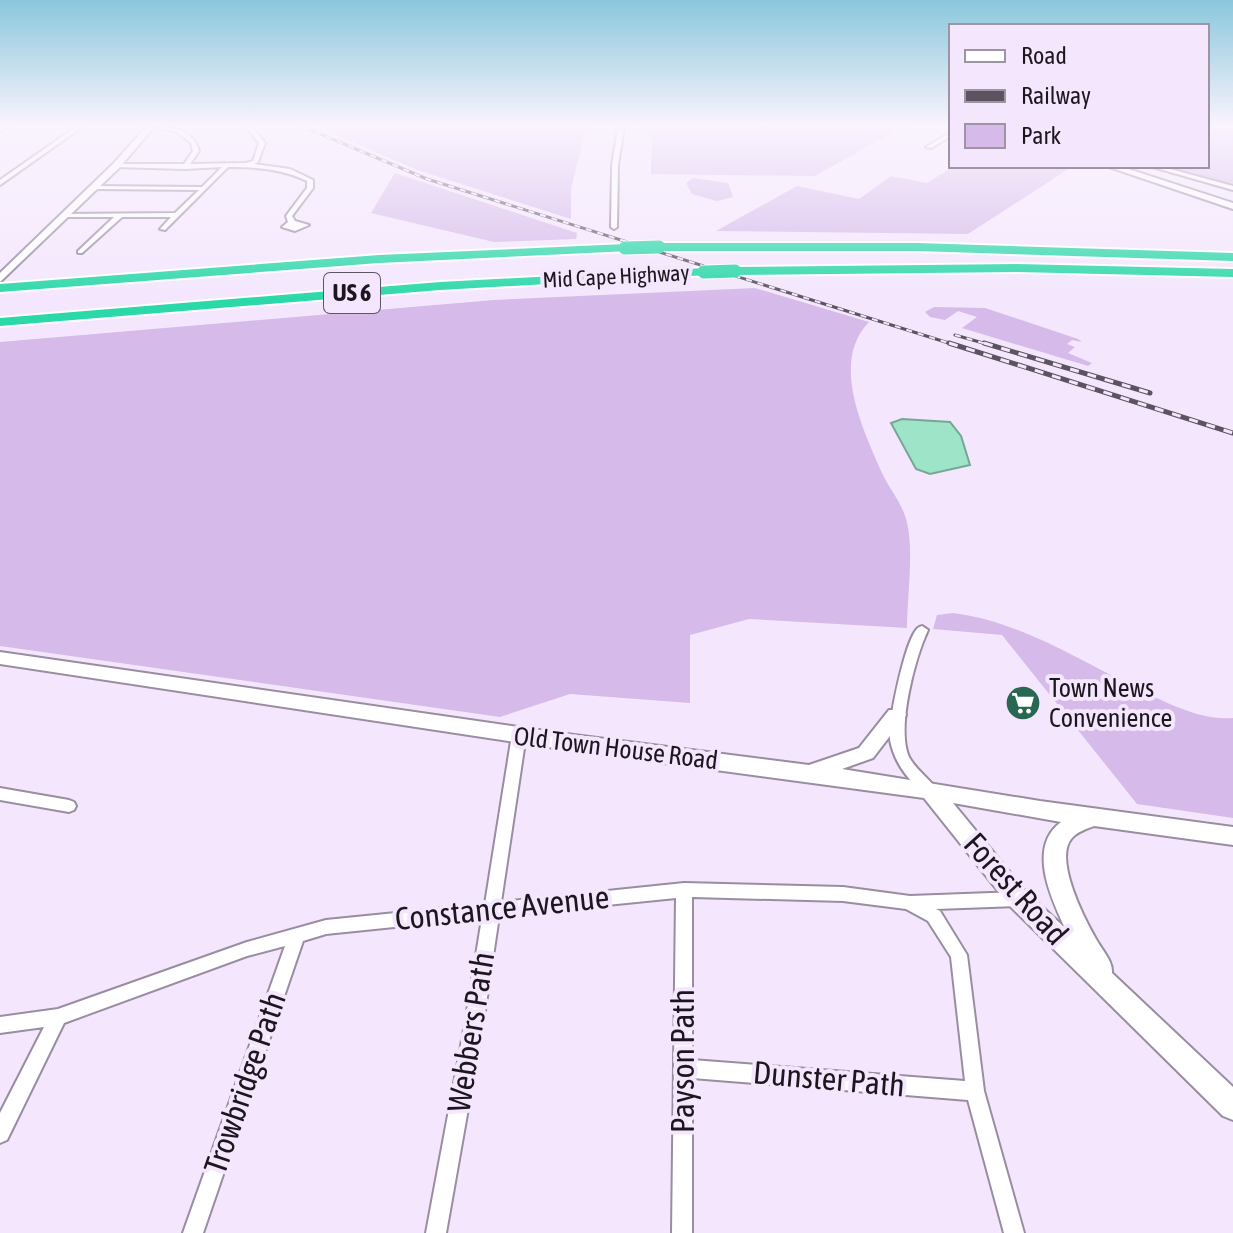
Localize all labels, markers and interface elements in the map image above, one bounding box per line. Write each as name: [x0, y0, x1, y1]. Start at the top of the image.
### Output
legend: [949, 24, 1209, 168]
text: Road: [1021, 42, 1067, 69]
text: Railway: [1021, 82, 1091, 109]
text: Park: [1021, 122, 1062, 149]
street label: Mid Cape Highway: [542, 259, 690, 293]
road number: US 6: [324, 273, 380, 313]
place label: Town News Convenience: [1049, 673, 1172, 733]
supermarket icon: Town News Convenience: [1004, 684, 1042, 722]
street label: Old Town House Road: [512, 721, 720, 775]
street label: Forest Road: [957, 825, 1076, 952]
street label: Constance Avenue: [393, 878, 611, 937]
street label: Webbers Path: [440, 949, 501, 1115]
street label: Trowbridge Path: [196, 987, 293, 1178]
street label: Payson Path: [664, 989, 701, 1133]
street label: Dunster Path: [752, 1053, 906, 1104]

